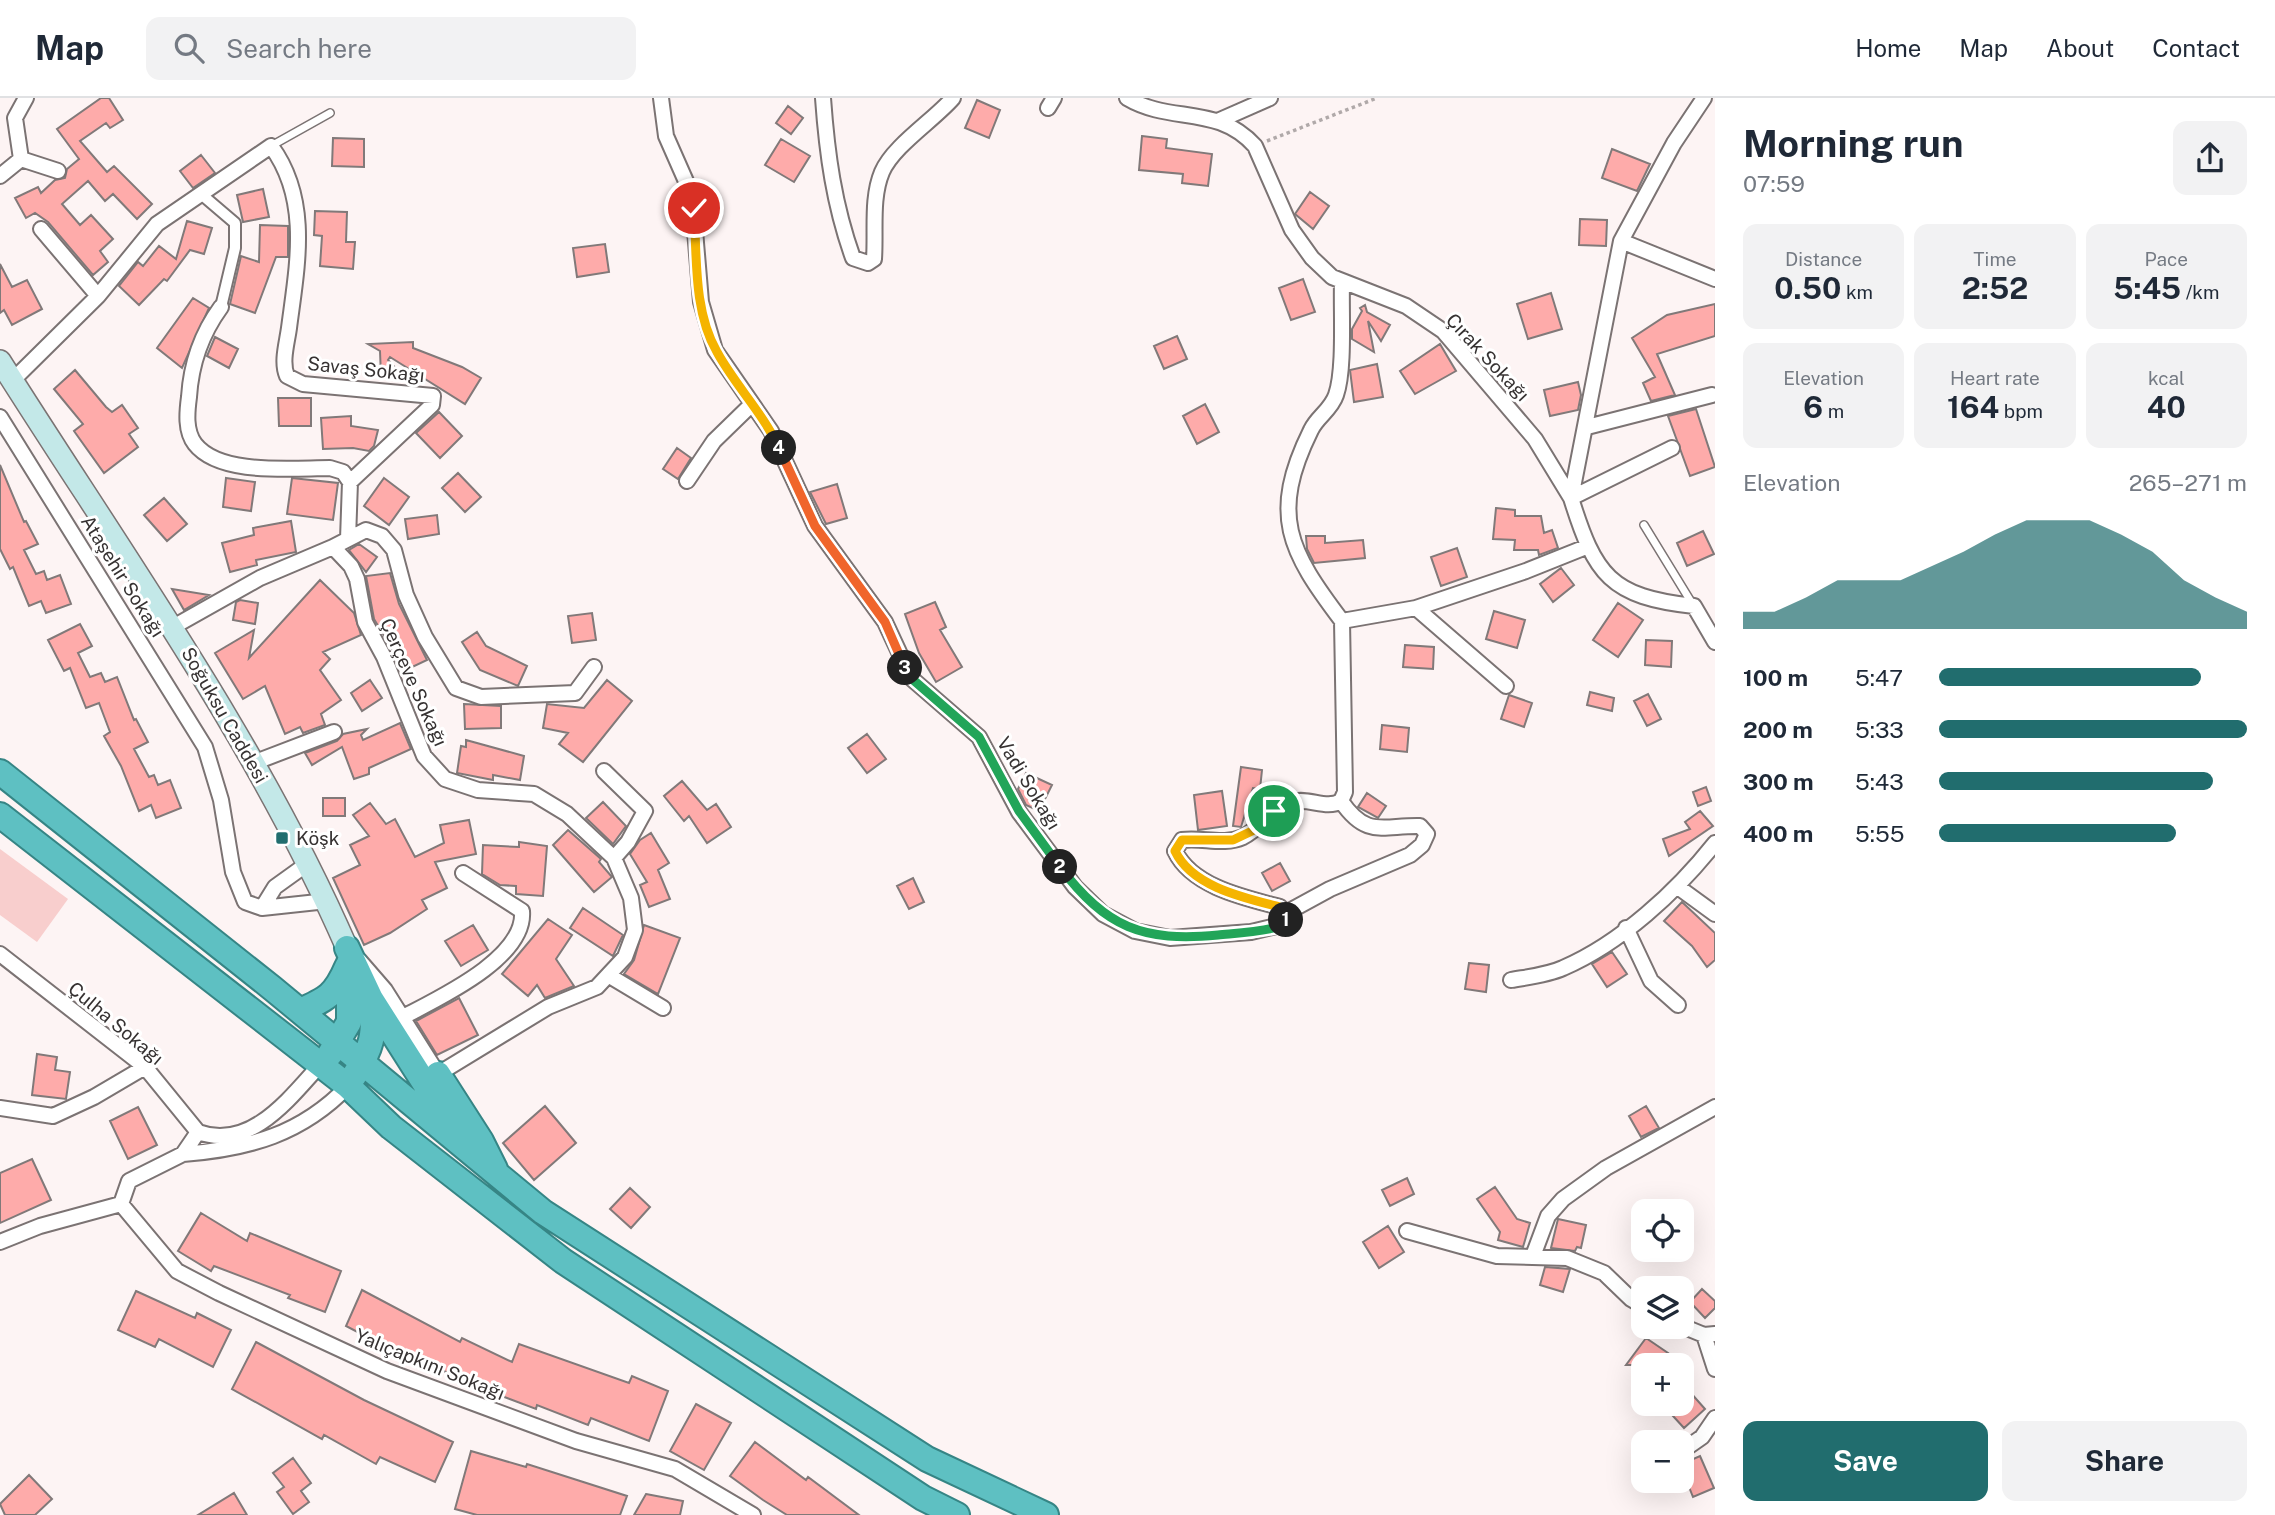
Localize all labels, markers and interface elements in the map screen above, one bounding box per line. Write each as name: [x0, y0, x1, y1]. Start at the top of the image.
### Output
search box: [146, 17, 636, 80]
text: Map: [35, 29, 104, 67]
icon: search: [170, 29, 208, 67]
text: Search here: [226, 33, 372, 64]
text: Home: [1855, 34, 1921, 62]
text: Map: [1959, 34, 2008, 62]
text: About: [2046, 34, 2114, 62]
text: Contact: [2152, 34, 2240, 62]
text: Morning run: [1743, 121, 1964, 166]
button: share: [2173, 121, 2247, 195]
text: 07:59: [1743, 170, 1805, 197]
pin: [664, 178, 724, 238]
icon: check: [675, 189, 713, 227]
text: Distance: [1785, 248, 1862, 270]
text: Time: [1973, 248, 2017, 270]
text: Pace: [2145, 248, 2188, 270]
text: 0.50: [1774, 270, 1841, 306]
text: 2:52: [1962, 270, 2028, 306]
text: 5:45: [2113, 270, 2181, 306]
text: km: [1841, 281, 1873, 303]
text: /km: [2181, 281, 2219, 303]
street label: Çırak Sokağı: [1442, 309, 1534, 405]
street label: Savaş Sokağı: [306, 352, 426, 386]
text: Elevation: [1783, 367, 1864, 389]
text: Heart rate: [1950, 367, 2040, 389]
text: kcal: [2148, 367, 2185, 389]
text: 6: [1803, 389, 1823, 425]
text: 164: [1947, 389, 1999, 425]
text: 40: [2147, 389, 2186, 425]
text: m: [1823, 400, 1844, 422]
text: bpm: [1999, 400, 2043, 422]
pin: 4: [762, 430, 796, 466]
text: 4: [772, 436, 785, 458]
text: Elevation: [1743, 469, 1841, 496]
text: 265–271 m: [2129, 469, 2247, 496]
street label: Ataşehir Sokağı: [77, 511, 169, 641]
street label: Çerçeve Sokağı: [376, 615, 452, 749]
street label: Soğuksu Caddesi: [177, 643, 273, 787]
pin: 3: [888, 650, 922, 686]
text: 3: [898, 656, 911, 678]
text: 100 m: [1743, 664, 1808, 691]
text: 5:47: [1855, 664, 1903, 691]
text: 200 m: [1743, 716, 1813, 743]
text: 5:33: [1855, 716, 1904, 743]
street label: Vadi Sokağı: [993, 733, 1065, 833]
text: 300 m: [1743, 768, 1814, 795]
text: 5:43: [1855, 768, 1904, 795]
pin: [1244, 781, 1304, 841]
icon: arrive: [1255, 792, 1293, 830]
text: 400 m: [1743, 820, 1813, 847]
text: 5:55: [1855, 820, 1904, 847]
place label: Köşk: [296, 827, 340, 849]
marker: Köşk: [274, 830, 290, 846]
pin: 2: [1042, 850, 1078, 884]
text: 2: [1053, 855, 1066, 877]
pin: 1: [1268, 902, 1304, 938]
text: 1: [1281, 908, 1290, 930]
street label: Çulha Sokağı: [64, 977, 168, 1069]
map controls: [1631, 1199, 1694, 1493]
button: locate: [1631, 1199, 1694, 1262]
button: layers: [1631, 1276, 1694, 1339]
street label: Yalıçapkını Sokağı: [352, 1324, 508, 1404]
button: +: [1631, 1353, 1694, 1416]
button: Save: [1743, 1421, 1988, 1501]
button: Share: [2002, 1421, 2247, 1501]
button: −: [1631, 1430, 1694, 1493]

